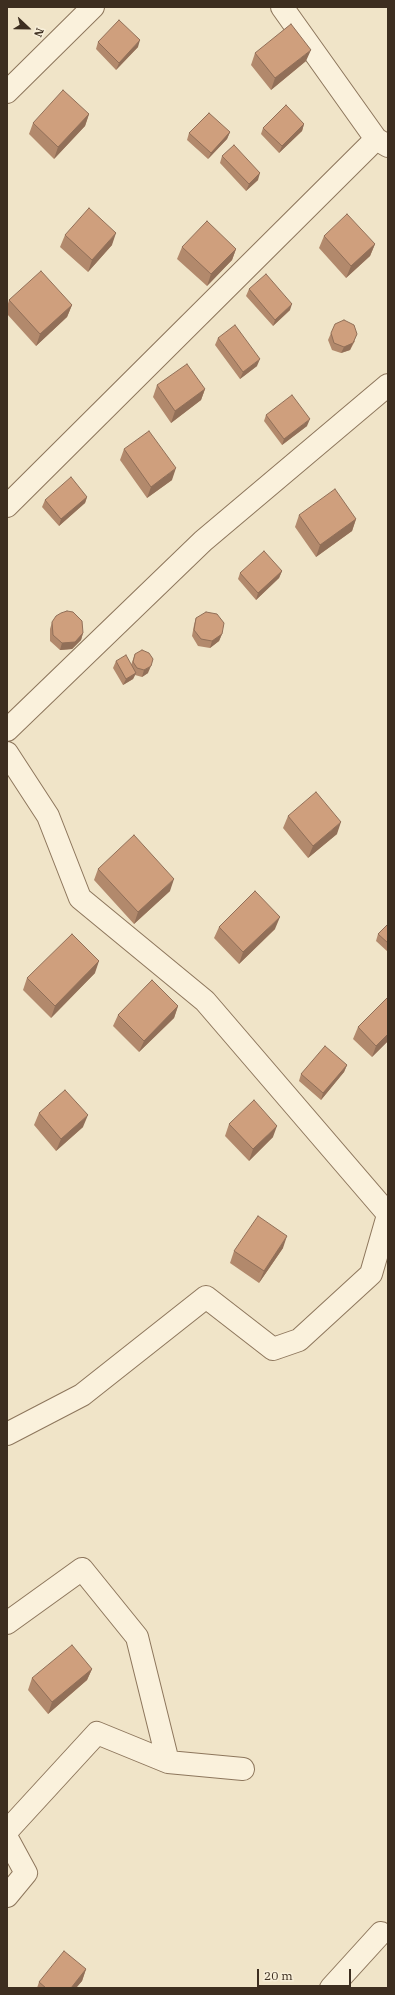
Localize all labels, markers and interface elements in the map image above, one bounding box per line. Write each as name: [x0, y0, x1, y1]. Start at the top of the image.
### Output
north arrow: [8, 8, 48, 48]
text: N: [31, 26, 47, 39]
scale bar: [259, 1961, 353, 1987]
text: 20 m: [264, 1968, 293, 1983]

